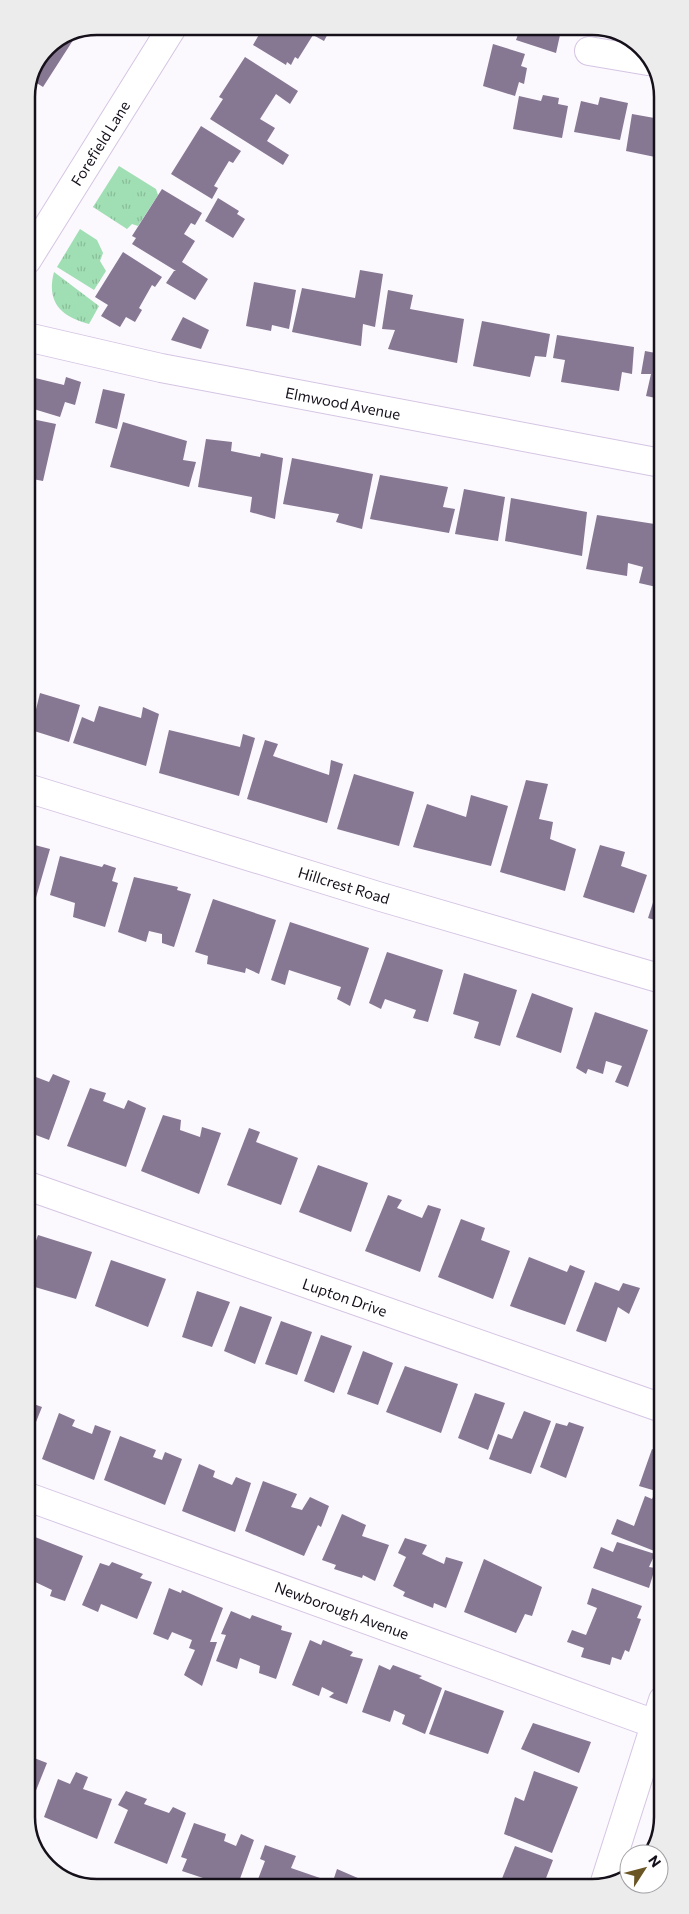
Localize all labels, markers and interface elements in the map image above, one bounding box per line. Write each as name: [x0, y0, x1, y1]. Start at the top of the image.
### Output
street label: Forefield Lane: [67, 97, 133, 189]
street label: Elmwood Avenue: [284, 383, 402, 423]
street label: Hillcrest Road: [296, 863, 392, 907]
street label: Lupton Drive: [300, 1274, 390, 1320]
street label: Newborough Avenue: [272, 1577, 412, 1643]
north arrow: [619, 1844, 669, 1894]
text: N: [645, 1852, 665, 1870]

